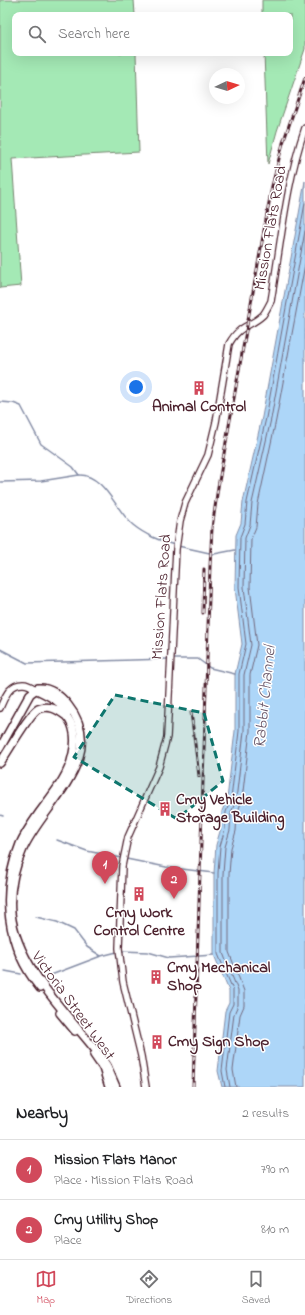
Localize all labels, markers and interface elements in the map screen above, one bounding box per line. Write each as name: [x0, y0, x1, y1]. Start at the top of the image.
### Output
search box: [12, 12, 293, 56]
icon: search: [26, 23, 48, 45]
text: Search here: [58, 23, 130, 45]
north arrow: [209, 68, 245, 104]
street label: Mission Flats Road: [248, 164, 294, 292]
your location: [126, 377, 146, 397]
building icon: Animal Control: [191, 380, 207, 396]
place label: Animal Control: [152, 395, 246, 419]
street label: Mission Flats Road: [146, 533, 178, 661]
water label: Rabbit Channel: [247, 642, 283, 749]
place label: Cmy Vehicle Storage Building: [176, 788, 284, 831]
building icon: Cmy Vehicle Storage Building: [157, 801, 173, 817]
pin: 1: [92, 851, 118, 884]
pin: 2: [161, 866, 187, 899]
building icon: Cmy Work Control Centre: [131, 886, 147, 902]
place label: Cmy Work Control Centre: [93, 901, 185, 943]
street label: Victoria Street West: [25, 946, 121, 1066]
place label: Cmy Mechanical Shop: [167, 956, 271, 998]
building icon: Cmy Mechanical Shop: [148, 969, 164, 985]
place label: Cmy Sign Shop: [168, 1030, 270, 1055]
building icon: Cmy Sign Shop: [149, 1034, 165, 1050]
text: Nearby: [16, 1101, 68, 1126]
text: 2 results: [242, 1104, 289, 1123]
text: Mission Flats Manor: [54, 1149, 177, 1171]
text: 1: [27, 1160, 31, 1179]
text: 790 m: [261, 1160, 289, 1179]
text: Place · Mission Flats Road: [54, 1171, 193, 1190]
text: Cmy Utility Shop: [54, 1209, 158, 1231]
text: 2: [26, 1220, 32, 1239]
text: 810 m: [261, 1220, 289, 1239]
text: Place: [54, 1231, 82, 1250]
tab: Map: [35, 1268, 57, 1308]
tab: Directions: [126, 1268, 172, 1308]
tab: Saved: [242, 1268, 270, 1308]

